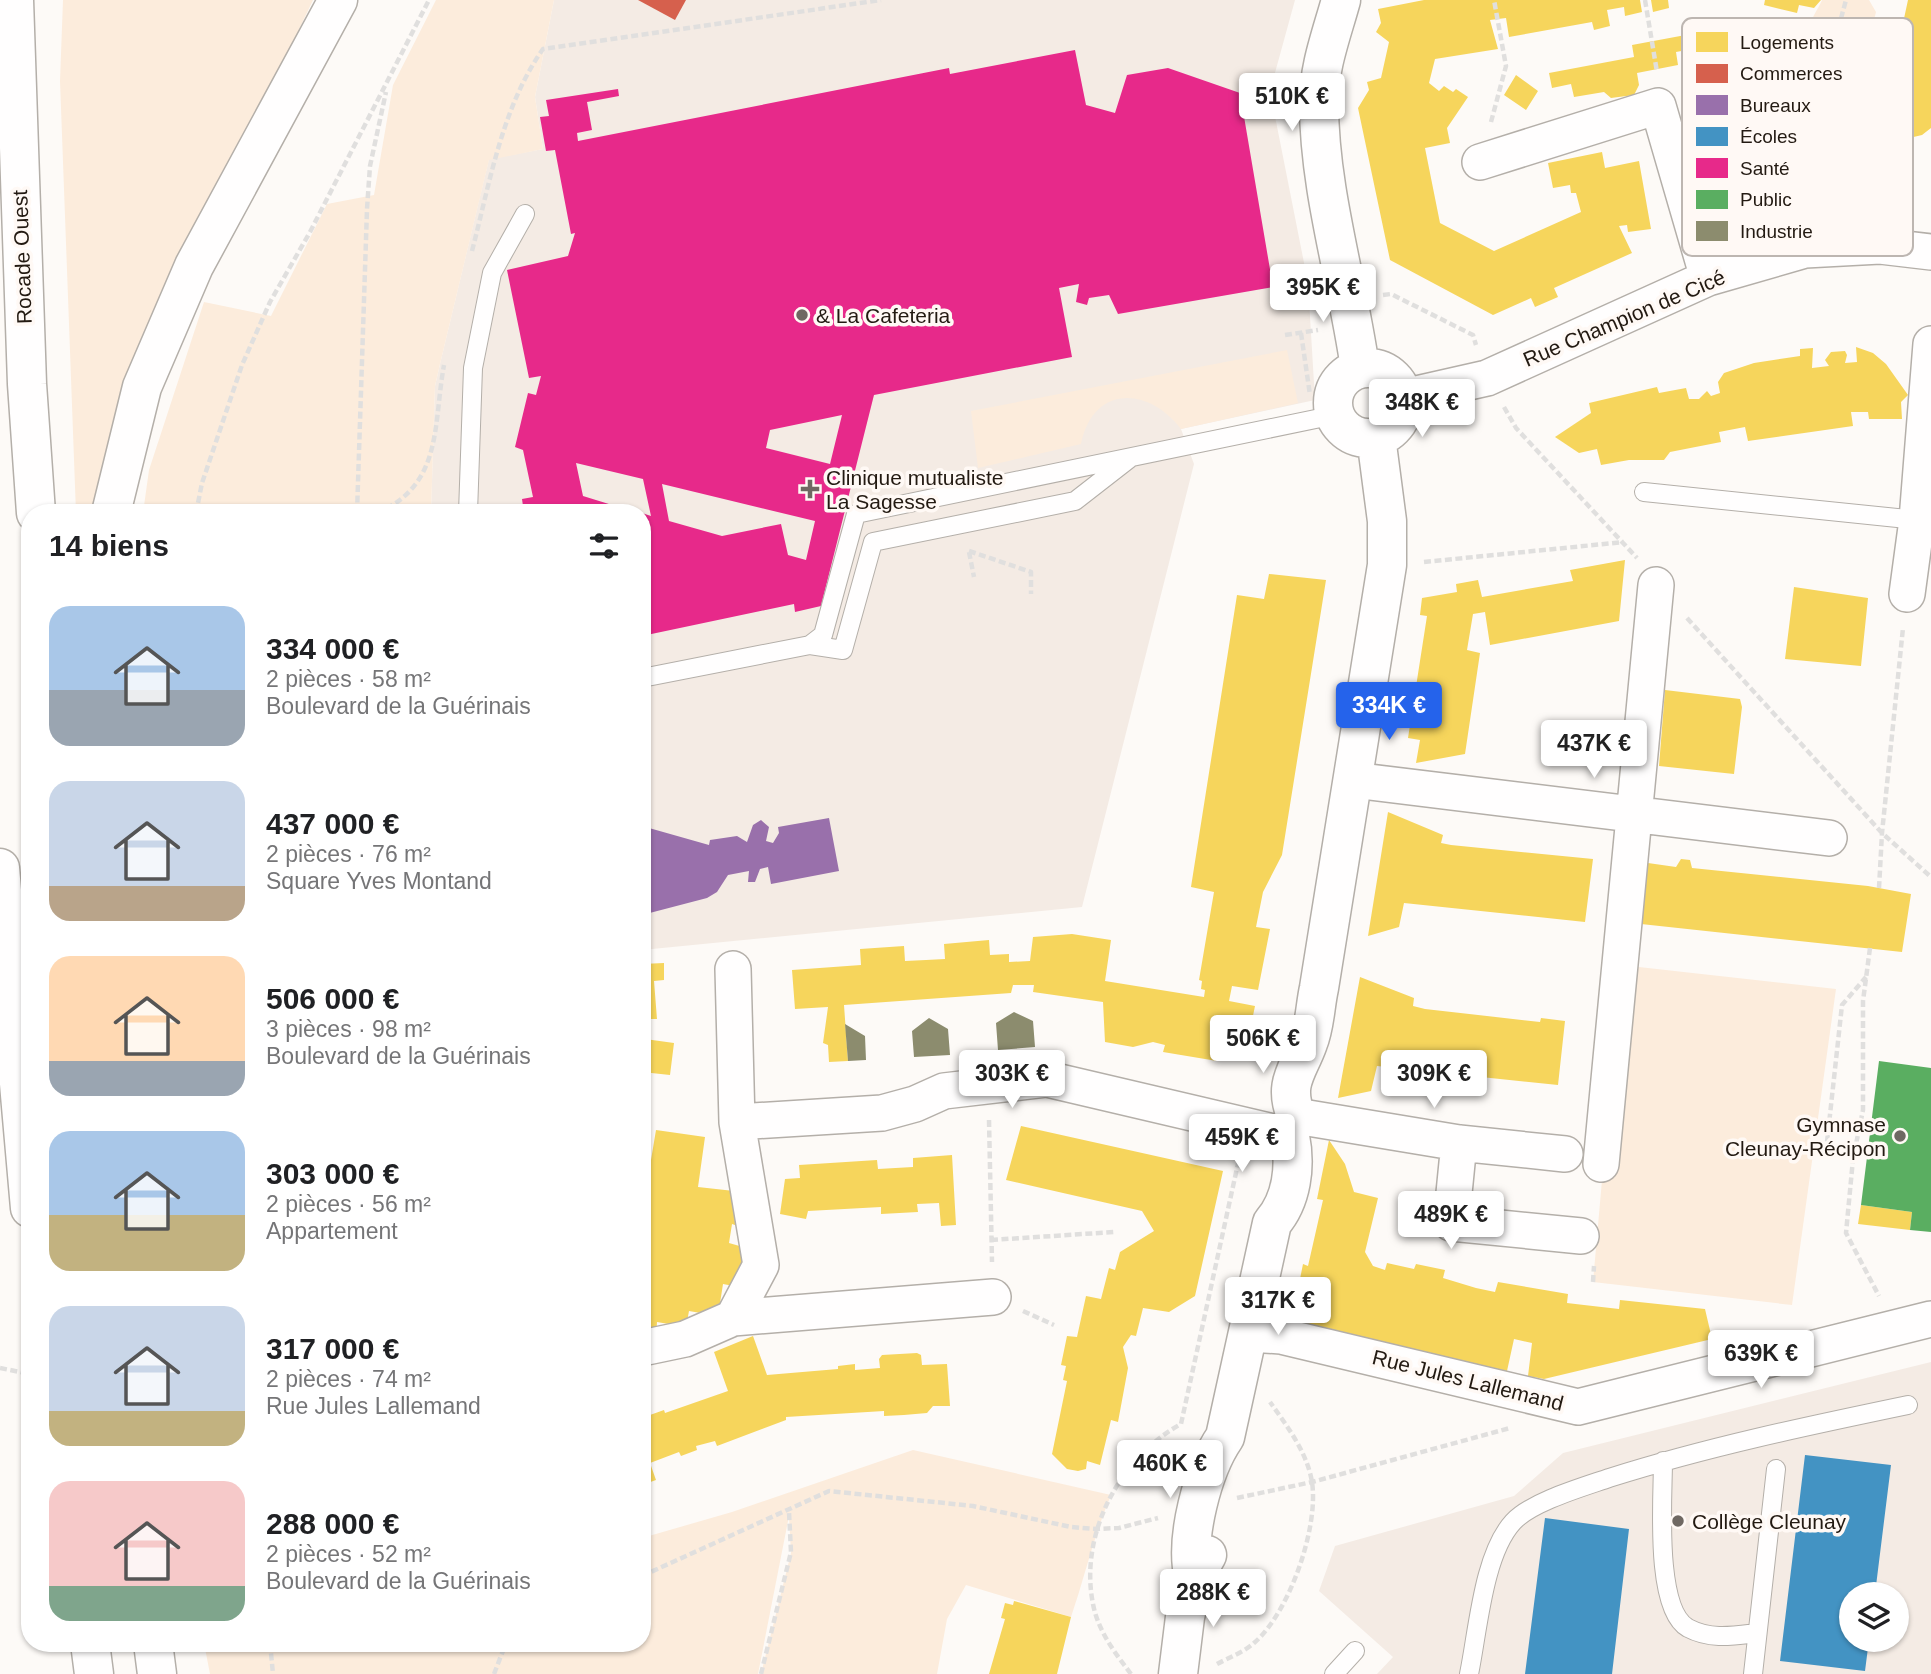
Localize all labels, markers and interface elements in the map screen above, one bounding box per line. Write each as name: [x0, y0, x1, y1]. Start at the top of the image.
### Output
legend: [1682, 18, 1913, 256]
text: Logements: [1740, 32, 1834, 53]
text: Commerces: [1740, 63, 1842, 84]
pin: 510K €: [1235, 74, 1349, 133]
text: 510K €: [1255, 83, 1329, 109]
text: Bureaux: [1740, 95, 1811, 116]
text: Écoles: [1740, 126, 1797, 147]
text: Santé: [1740, 158, 1790, 179]
street label: Rocade Ouest: [8, 189, 36, 324]
text: Public: [1740, 189, 1792, 210]
text: Industrie: [1740, 221, 1813, 242]
pin: 395K €: [1266, 264, 1380, 324]
street label: Rue Champion de Cicé: [1520, 265, 1728, 371]
text: 395K €: [1286, 274, 1360, 300]
place label: & La Cafeteria: [816, 304, 951, 327]
marker: & La Cafeteria: [794, 307, 810, 323]
pin: 348K €: [1365, 380, 1479, 439]
text: 348K €: [1385, 389, 1459, 415]
place label: Clinique mutualiste La Sagesse: [826, 466, 1003, 513]
marker: Clinique mutualiste La Sagesse: [800, 479, 820, 499]
icon: filters: [585, 527, 623, 565]
text: 14 biens: [49, 529, 169, 562]
text: 334 000 €: [266, 632, 399, 665]
icon: home: [105, 634, 189, 718]
text: 2 pièces · 58 m²: [266, 666, 431, 692]
pin: 334K €: [1332, 682, 1446, 742]
text: 334K €: [1352, 692, 1426, 718]
text: Boulevard de la Guérinais: [266, 693, 531, 719]
pin: 437K €: [1537, 720, 1651, 780]
text: 437K €: [1557, 730, 1631, 756]
text: 437 000 €: [266, 807, 399, 840]
icon: home: [105, 809, 189, 893]
text: 2 pièces · 76 m²: [266, 841, 431, 867]
text: Square Yves Montand: [266, 868, 492, 894]
text: 506 000 €: [266, 982, 399, 1015]
icon: home: [105, 984, 189, 1068]
text: 3 pièces · 98 m²: [266, 1016, 431, 1042]
pin: 506K €: [1206, 1016, 1320, 1075]
text: 506K €: [1226, 1025, 1300, 1051]
text: Boulevard de la Guérinais: [266, 1043, 531, 1069]
pin: 303K €: [955, 1050, 1069, 1110]
pin: 309K €: [1377, 1050, 1491, 1110]
text: 303K €: [975, 1060, 1049, 1086]
text: 309K €: [1397, 1060, 1471, 1086]
place label: Gymnase Cleunay-Récipon: [1725, 1113, 1886, 1160]
pin: 459K €: [1185, 1114, 1299, 1174]
text: 459K €: [1205, 1124, 1279, 1150]
marker: Gymnase Cleunay-Récipon: [1892, 1128, 1908, 1144]
text: 303 000 €: [266, 1157, 399, 1190]
icon: home: [105, 1159, 189, 1243]
text: 2 pièces · 56 m²: [266, 1191, 431, 1217]
pin: 489K €: [1394, 1192, 1508, 1251]
text: 489K €: [1414, 1201, 1488, 1227]
text: Appartement: [266, 1218, 398, 1244]
pin: 317K €: [1221, 1278, 1335, 1337]
text: 317K €: [1241, 1287, 1315, 1313]
pin: 639K €: [1704, 1330, 1818, 1390]
text: 317 000 €: [266, 1332, 399, 1365]
icon: home: [105, 1334, 189, 1418]
text: 639K €: [1724, 1340, 1798, 1366]
street label: Rue Jules Lallemand: [1370, 1345, 1566, 1415]
text: 2 pièces · 74 m²: [266, 1366, 431, 1392]
text: Rue Jules Lallemand: [266, 1393, 481, 1419]
pin: 460K €: [1113, 1440, 1227, 1500]
text: 460K €: [1133, 1450, 1207, 1476]
text: 288 000 €: [266, 1507, 399, 1540]
icon: home: [105, 1509, 189, 1593]
place label: Collège Cleunay: [1692, 1510, 1847, 1533]
marker: Collège Cleunay: [1670, 1513, 1686, 1529]
text: 2 pièces · 52 m²: [266, 1541, 431, 1567]
text: Boulevard de la Guérinais: [266, 1568, 531, 1594]
pin: 288K €: [1156, 1570, 1270, 1629]
text: 288K €: [1176, 1579, 1250, 1605]
map controls: [1839, 1582, 1909, 1652]
button: layers: [1839, 1582, 1909, 1652]

